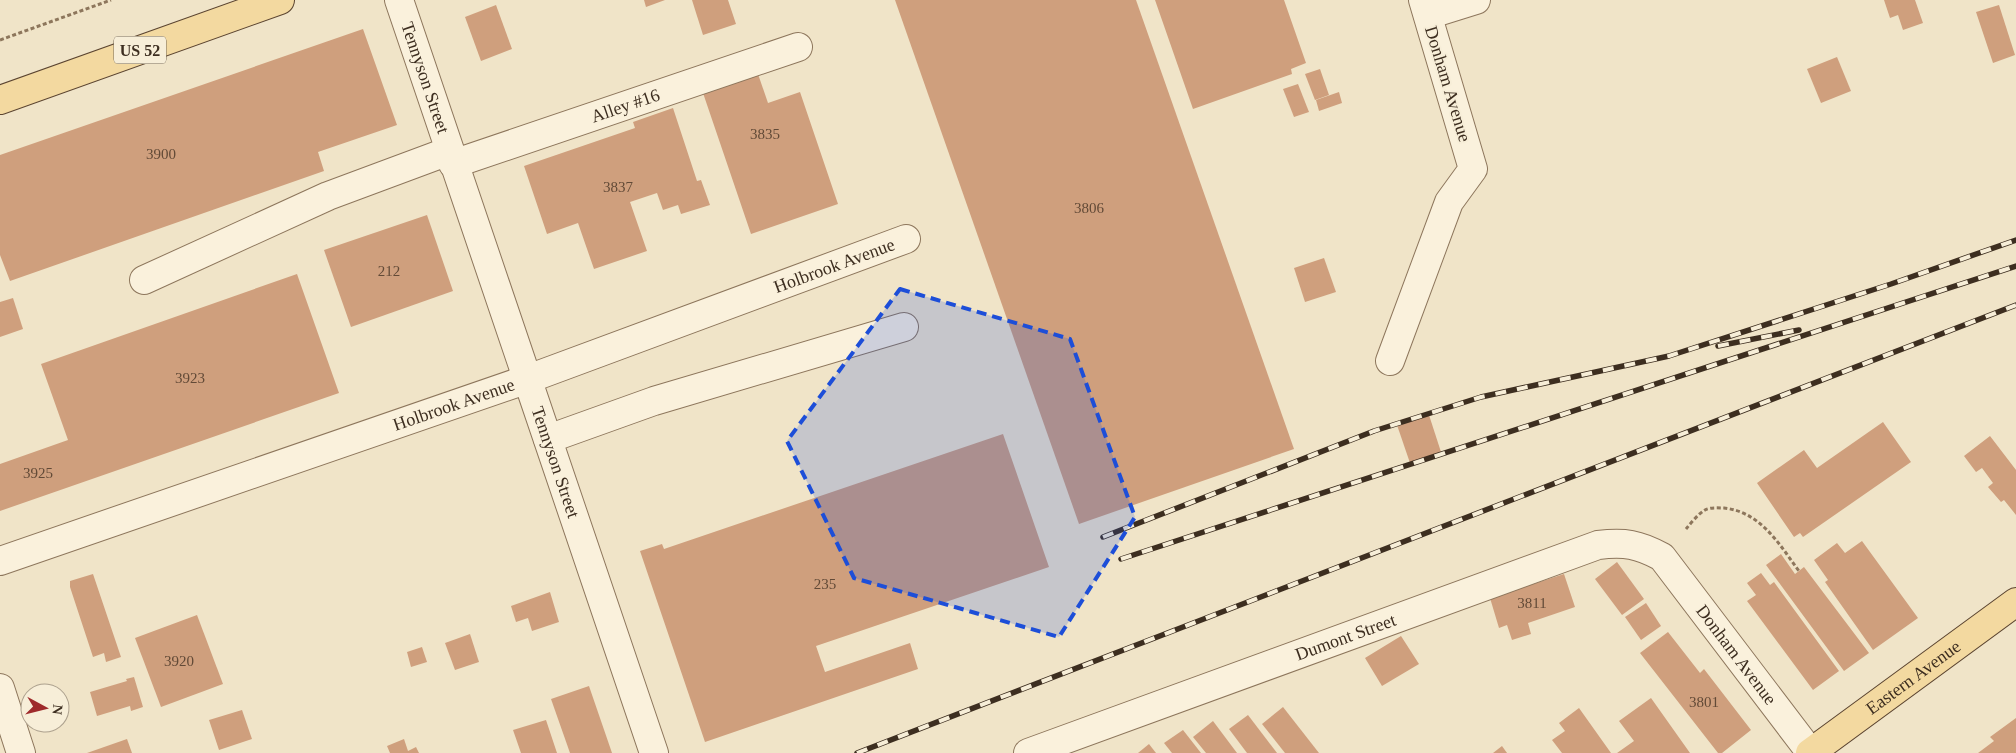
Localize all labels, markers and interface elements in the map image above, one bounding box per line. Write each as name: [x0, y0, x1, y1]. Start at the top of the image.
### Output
street label: Tennyson Street: [397, 19, 453, 136]
street label: Donham Avenue: [1421, 24, 1475, 144]
road number: US 52: [114, 36, 166, 64]
street label: Alley #16: [588, 85, 662, 127]
house number: 3835: [750, 126, 780, 142]
house number: 3900: [146, 146, 176, 162]
house number: 3837: [603, 179, 634, 195]
house number: 3806: [1074, 200, 1105, 216]
street label: Holbrook Avenue: [771, 234, 897, 297]
house number: 212: [378, 263, 400, 279]
house number: 3923: [175, 370, 205, 386]
street label: Holbrook Avenue: [390, 374, 517, 435]
street label: Tennyson Street: [527, 404, 584, 521]
house number: 3925: [23, 465, 53, 481]
house number: 235: [814, 576, 836, 592]
house number: 3811: [1517, 595, 1547, 611]
street label: Donham Avenue: [1692, 601, 1781, 709]
street label: Dumont Street: [1293, 610, 1399, 665]
street label: Eastern Avenue: [1862, 636, 1964, 719]
house number: 3920: [164, 653, 194, 669]
north arrow: [20, 683, 70, 733]
house number: 3801: [1689, 694, 1719, 710]
text: N: [49, 704, 65, 715]

